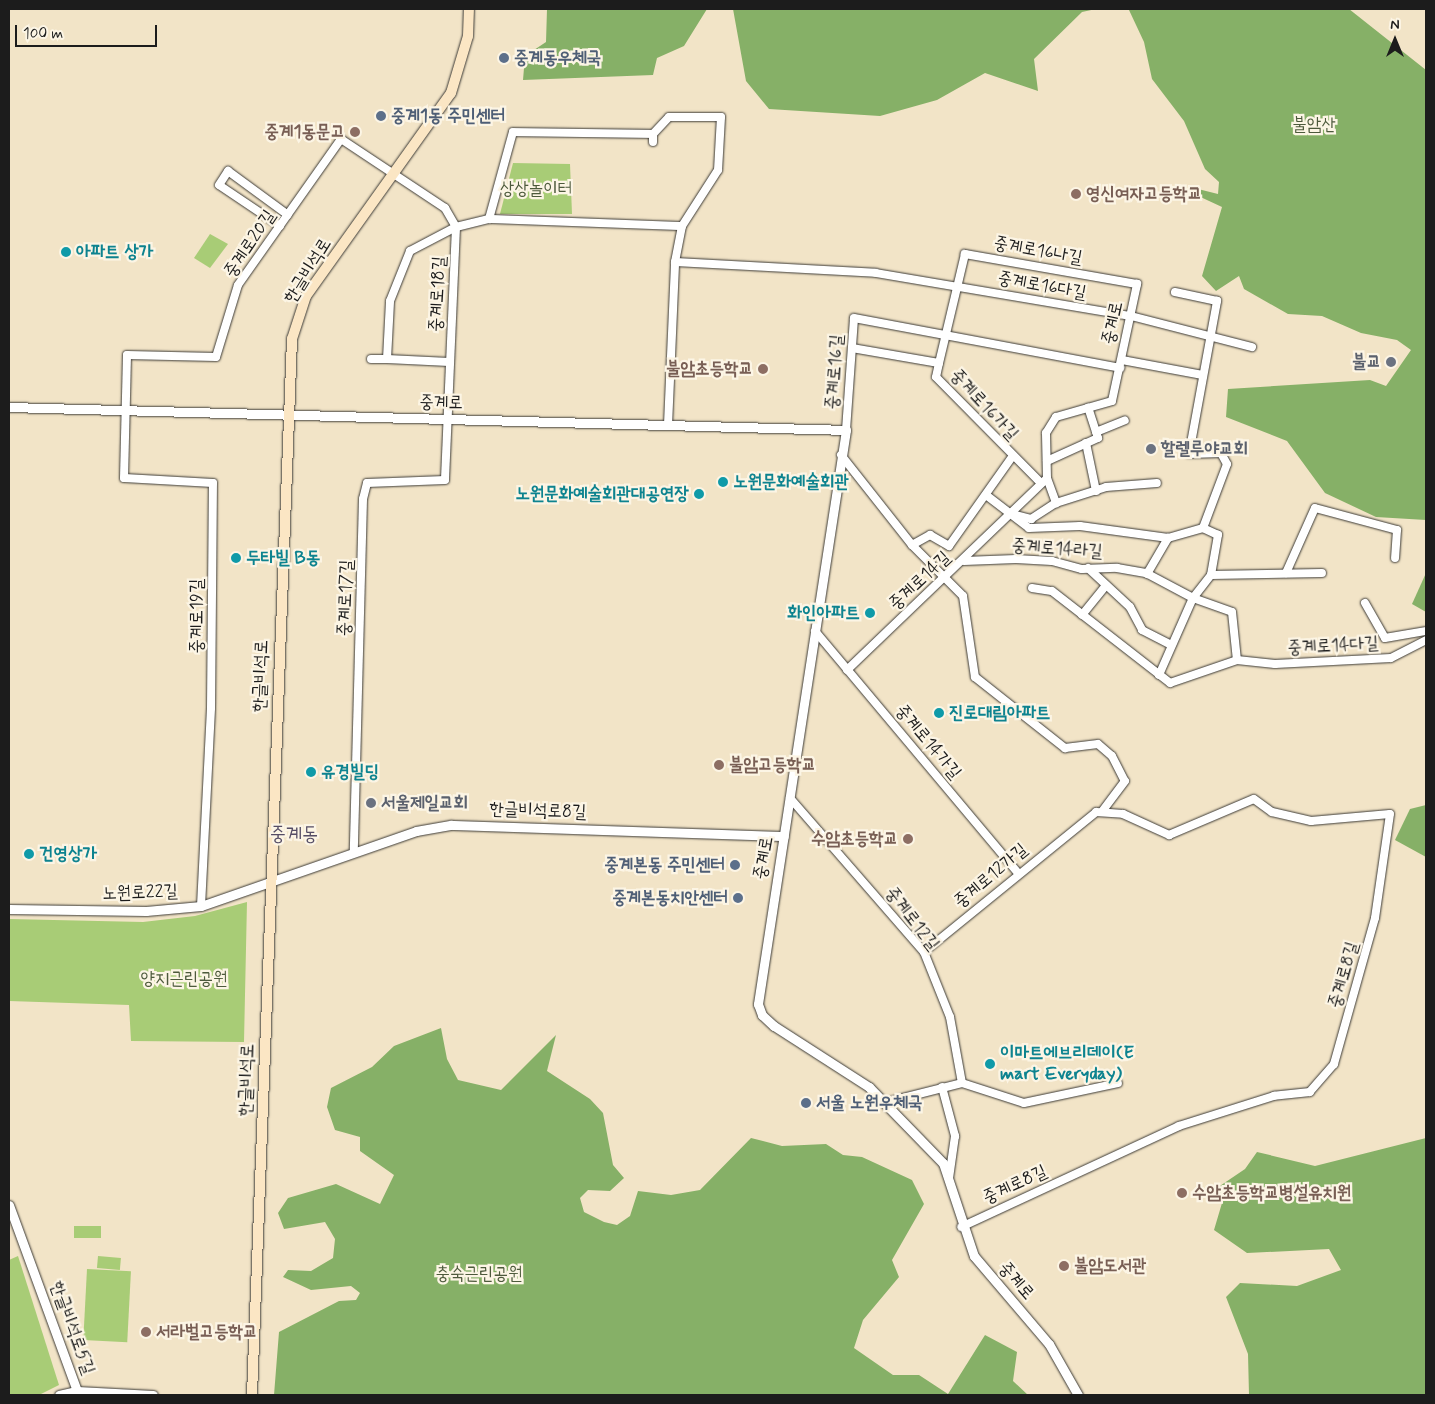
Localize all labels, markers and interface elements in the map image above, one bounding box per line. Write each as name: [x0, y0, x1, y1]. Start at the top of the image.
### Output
scale bar: [18, 15, 160, 47]
north arrow: [1370, 15, 1420, 65]
text: N: [1390, 16, 1400, 34]
text: 100 m: [23, 24, 63, 44]
place label: 중계동우체국: [514, 47, 601, 69]
marker: 중계동우체국: [498, 52, 510, 64]
place label: 중계1동 주민센터: [391, 105, 505, 127]
marker: 중계1동 주민센터: [375, 110, 387, 122]
park label: 불암산: [1292, 114, 1336, 136]
place label: 중계1동문고: [265, 121, 345, 143]
marker: 중계1동문고: [349, 126, 361, 138]
park label: 상상놀이터: [500, 178, 572, 200]
place label: 영신여자고등학교: [1086, 183, 1202, 205]
marker: 영신여자고등학교: [1070, 188, 1082, 200]
street label: 중계로20길: [220, 206, 280, 282]
street label: 중계로16나길: [992, 233, 1084, 269]
street label: 한글비석로: [280, 235, 336, 307]
place label: 아파트 상가: [76, 241, 153, 263]
marker: 아파트 상가: [60, 246, 72, 258]
street label: 중계로18길: [425, 255, 451, 333]
street label: 중계로16다길: [996, 268, 1088, 304]
street label: 중계로: [1098, 300, 1128, 346]
street label: 중계로16길: [822, 334, 848, 410]
place label: 불교: [1352, 351, 1381, 373]
marker: 불교: [1385, 356, 1397, 368]
place label: 불암초등학교: [666, 358, 753, 380]
marker: 불암초등학교: [757, 363, 769, 375]
street label: 중계로16가길: [946, 365, 1022, 445]
street label: 중계로: [419, 392, 463, 414]
place label: 할렐루야교회: [1161, 438, 1248, 460]
marker: 할렐루야교회: [1145, 443, 1157, 455]
place label: 노원문화예술회관: [733, 471, 849, 493]
marker: 노원문화예술회관: [717, 476, 729, 488]
place label: 노원문화예술회관대공연장: [515, 483, 689, 505]
marker: 노원문화예술회관대공연장: [693, 488, 705, 500]
street label: 중계로14라길: [1011, 535, 1103, 563]
place label: 두타빌 B동: [246, 547, 320, 569]
street label: 중계로14길: [885, 547, 955, 615]
marker: 두타빌 B동: [230, 552, 242, 564]
street label: 중계로17길: [334, 559, 358, 637]
street label: 중계로19길: [186, 579, 208, 653]
place label: 화인아파트: [788, 602, 860, 624]
marker: 화인아파트: [864, 607, 876, 619]
street label: 중계로14다길: [1287, 633, 1379, 659]
street label: 한글비석로: [249, 639, 273, 713]
street label: 중계로14가길: [890, 700, 966, 784]
place label: 진로대림아파트: [949, 702, 1050, 724]
marker: 진로대림아파트: [933, 707, 945, 719]
place label: 불암고등학교: [729, 754, 816, 776]
marker: 불암고등학교: [713, 759, 725, 771]
place label: 유경빌딩: [321, 761, 379, 783]
marker: 유경빌딩: [305, 766, 317, 778]
place label: 서울제일교회: [381, 792, 468, 814]
marker: 서울제일교회: [365, 797, 377, 809]
street label: 한글비석로8길: [489, 799, 587, 823]
district label: 중계동: [270, 822, 318, 846]
place label: 수암초등학교: [811, 828, 898, 850]
marker: 수암초등학교: [902, 833, 914, 845]
street label: 중계로: [750, 835, 778, 881]
street label: 중계로12가길: [950, 839, 1032, 913]
place label: 건영상가: [39, 843, 97, 865]
marker: 건영상가: [23, 848, 35, 860]
place label: 중계본동 주민센터: [604, 854, 725, 876]
marker: 중계본동 주민센터: [729, 859, 741, 871]
street label: 노원로22길: [102, 881, 178, 905]
street label: 중계로12길: [880, 883, 944, 955]
place label: 중계본동치안센터: [612, 887, 728, 909]
marker: 중계본동치안센터: [732, 892, 744, 904]
street label: 중계로8길: [1324, 939, 1364, 1011]
park label: 양지근린공원: [141, 968, 227, 990]
street label: 한글비석로: [235, 1043, 259, 1117]
place label: 이마트에브리데이(E mart Everyday): [1000, 1043, 1134, 1086]
marker: 이마트에브리데이(E mart Everyday): [984, 1058, 996, 1070]
place label: 서울 노원우체국: [816, 1092, 922, 1114]
marker: 서울 노원우체국: [800, 1097, 812, 1109]
street label: 중계로8길: [980, 1161, 1050, 1209]
place label: 수암초등학교병설유치원: [1192, 1182, 1351, 1204]
marker: 수암초등학교병설유치원: [1176, 1187, 1188, 1199]
place label: 불암도서관: [1074, 1255, 1146, 1277]
street label: 중계로: [994, 1258, 1038, 1304]
marker: 불암도서관: [1058, 1260, 1070, 1272]
park label: 충숙근린공원: [436, 1263, 522, 1285]
street label: 한글비석로5길: [45, 1278, 99, 1378]
place label: 서라벌고등학교: [156, 1321, 257, 1343]
marker: 서라벌고등학교: [140, 1326, 152, 1338]

